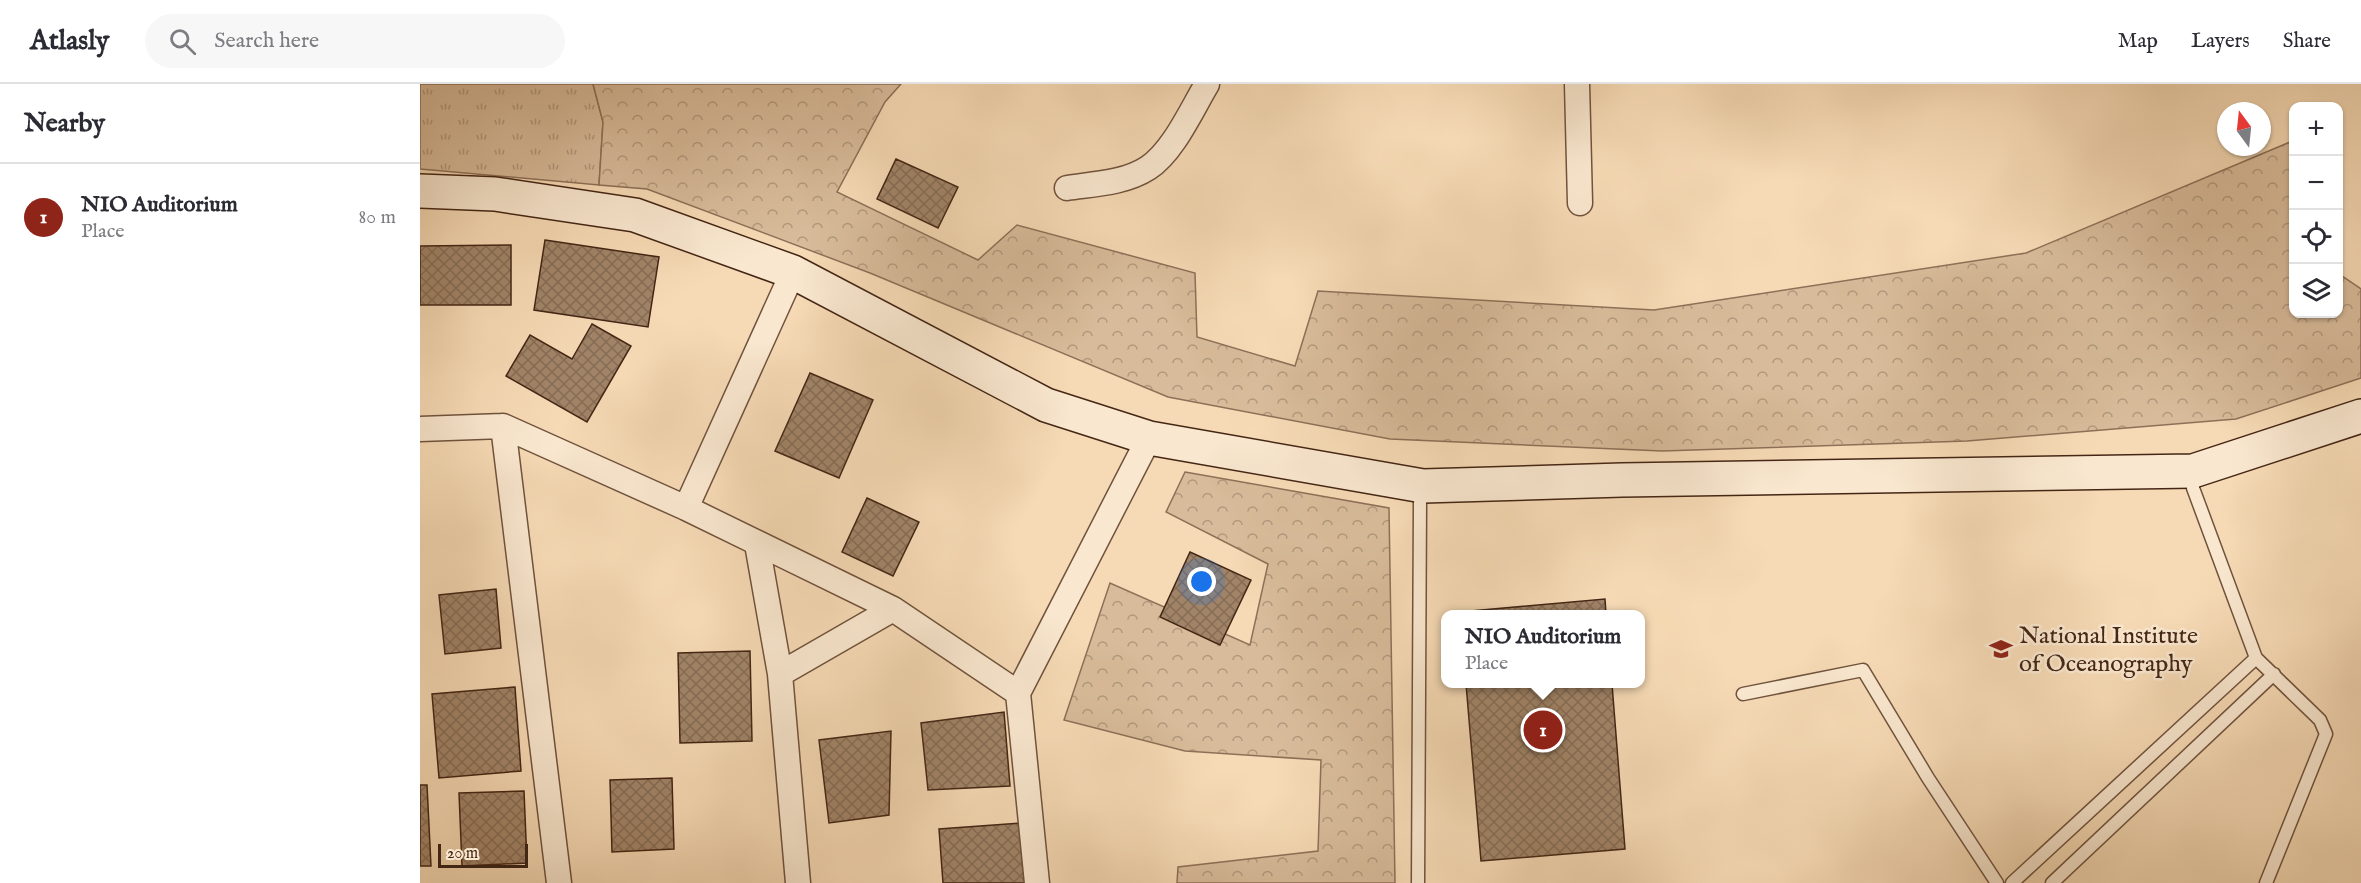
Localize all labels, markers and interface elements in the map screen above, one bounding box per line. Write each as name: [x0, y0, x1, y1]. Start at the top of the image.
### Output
search box: [145, 14, 565, 68]
text: Atlasly: [30, 24, 109, 59]
icon: search: [166, 25, 199, 58]
text: Search here: [214, 27, 319, 55]
text: Map: [2118, 28, 2158, 55]
text: Layers: [2191, 28, 2250, 55]
text: Share: [2283, 28, 2331, 55]
north arrow: [2217, 102, 2271, 156]
map controls: [2289, 102, 2343, 318]
button: +: [2289, 102, 2343, 156]
text: Nearby: [24, 107, 105, 140]
button: −: [2289, 156, 2343, 210]
text: NIO Auditorium: [81, 191, 238, 219]
text: 1: [40, 205, 47, 230]
text: 80 m: [359, 205, 396, 230]
button: locate: [2289, 210, 2343, 264]
text: Place: [81, 219, 124, 244]
button: layers: [2289, 264, 2343, 318]
your location: [1187, 567, 1216, 596]
popup: [1441, 610, 1645, 688]
place label: National Institute of Oceanography: [2019, 621, 2198, 680]
text: NIO Auditorium: [1465, 623, 1621, 651]
school or university icon: National Institute of Oceanography: [1988, 636, 2014, 662]
text: Place: [1465, 651, 1508, 676]
pin: 1: [1524, 708, 1562, 752]
scale bar: [438, 841, 528, 868]
text: 20 m: [447, 844, 478, 864]

